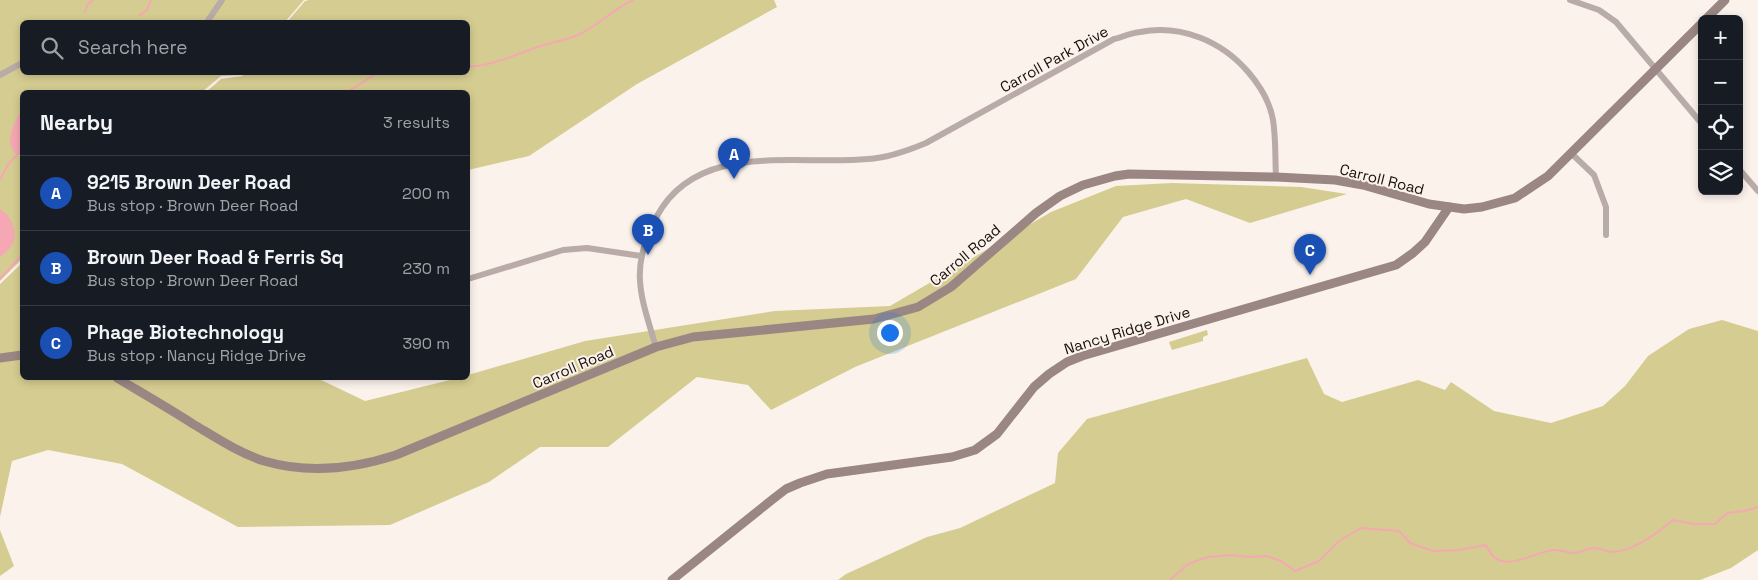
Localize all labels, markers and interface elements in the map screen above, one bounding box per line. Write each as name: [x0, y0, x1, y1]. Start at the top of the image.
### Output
map controls: [1698, 15, 1743, 195]
button: +: [1698, 15, 1743, 60]
search box: [20, 20, 470, 75]
street label: Carroll Park Drive: [997, 21, 1112, 97]
icon: search: [38, 34, 66, 62]
text: Search here: [78, 35, 188, 60]
button: −: [1698, 60, 1743, 105]
button: locate: [1698, 105, 1743, 150]
text: Nearby: [40, 109, 113, 136]
text: 3 results: [383, 112, 450, 133]
pin: A: [718, 138, 750, 179]
button: layers: [1698, 150, 1743, 195]
street label: Carroll Road: [1338, 159, 1426, 199]
text: 9215 Brown Deer Road: [87, 170, 291, 195]
text: A: [51, 183, 61, 204]
text: 200 m: [402, 183, 450, 204]
text: Bus stop · Brown Deer Road: [87, 195, 298, 216]
pin: B: [632, 214, 664, 255]
street label: Carroll Road: [926, 220, 1004, 290]
pin: C: [1294, 234, 1326, 275]
text: Brown Deer Road & Ferris Sq: [87, 245, 344, 270]
text: B: [51, 258, 61, 279]
text: 230 m: [403, 258, 450, 279]
text: Bus stop · Brown Deer Road: [87, 270, 298, 291]
street label: Nancy Ridge Drive: [1062, 302, 1192, 358]
text: Phage Biotechnology: [87, 320, 284, 345]
your location: [877, 320, 903, 346]
text: C: [51, 333, 61, 354]
text: 390 m: [402, 333, 450, 354]
street label: Carroll Road: [529, 341, 617, 393]
text: Bus stop · Nancy Ridge Drive: [87, 345, 306, 366]

